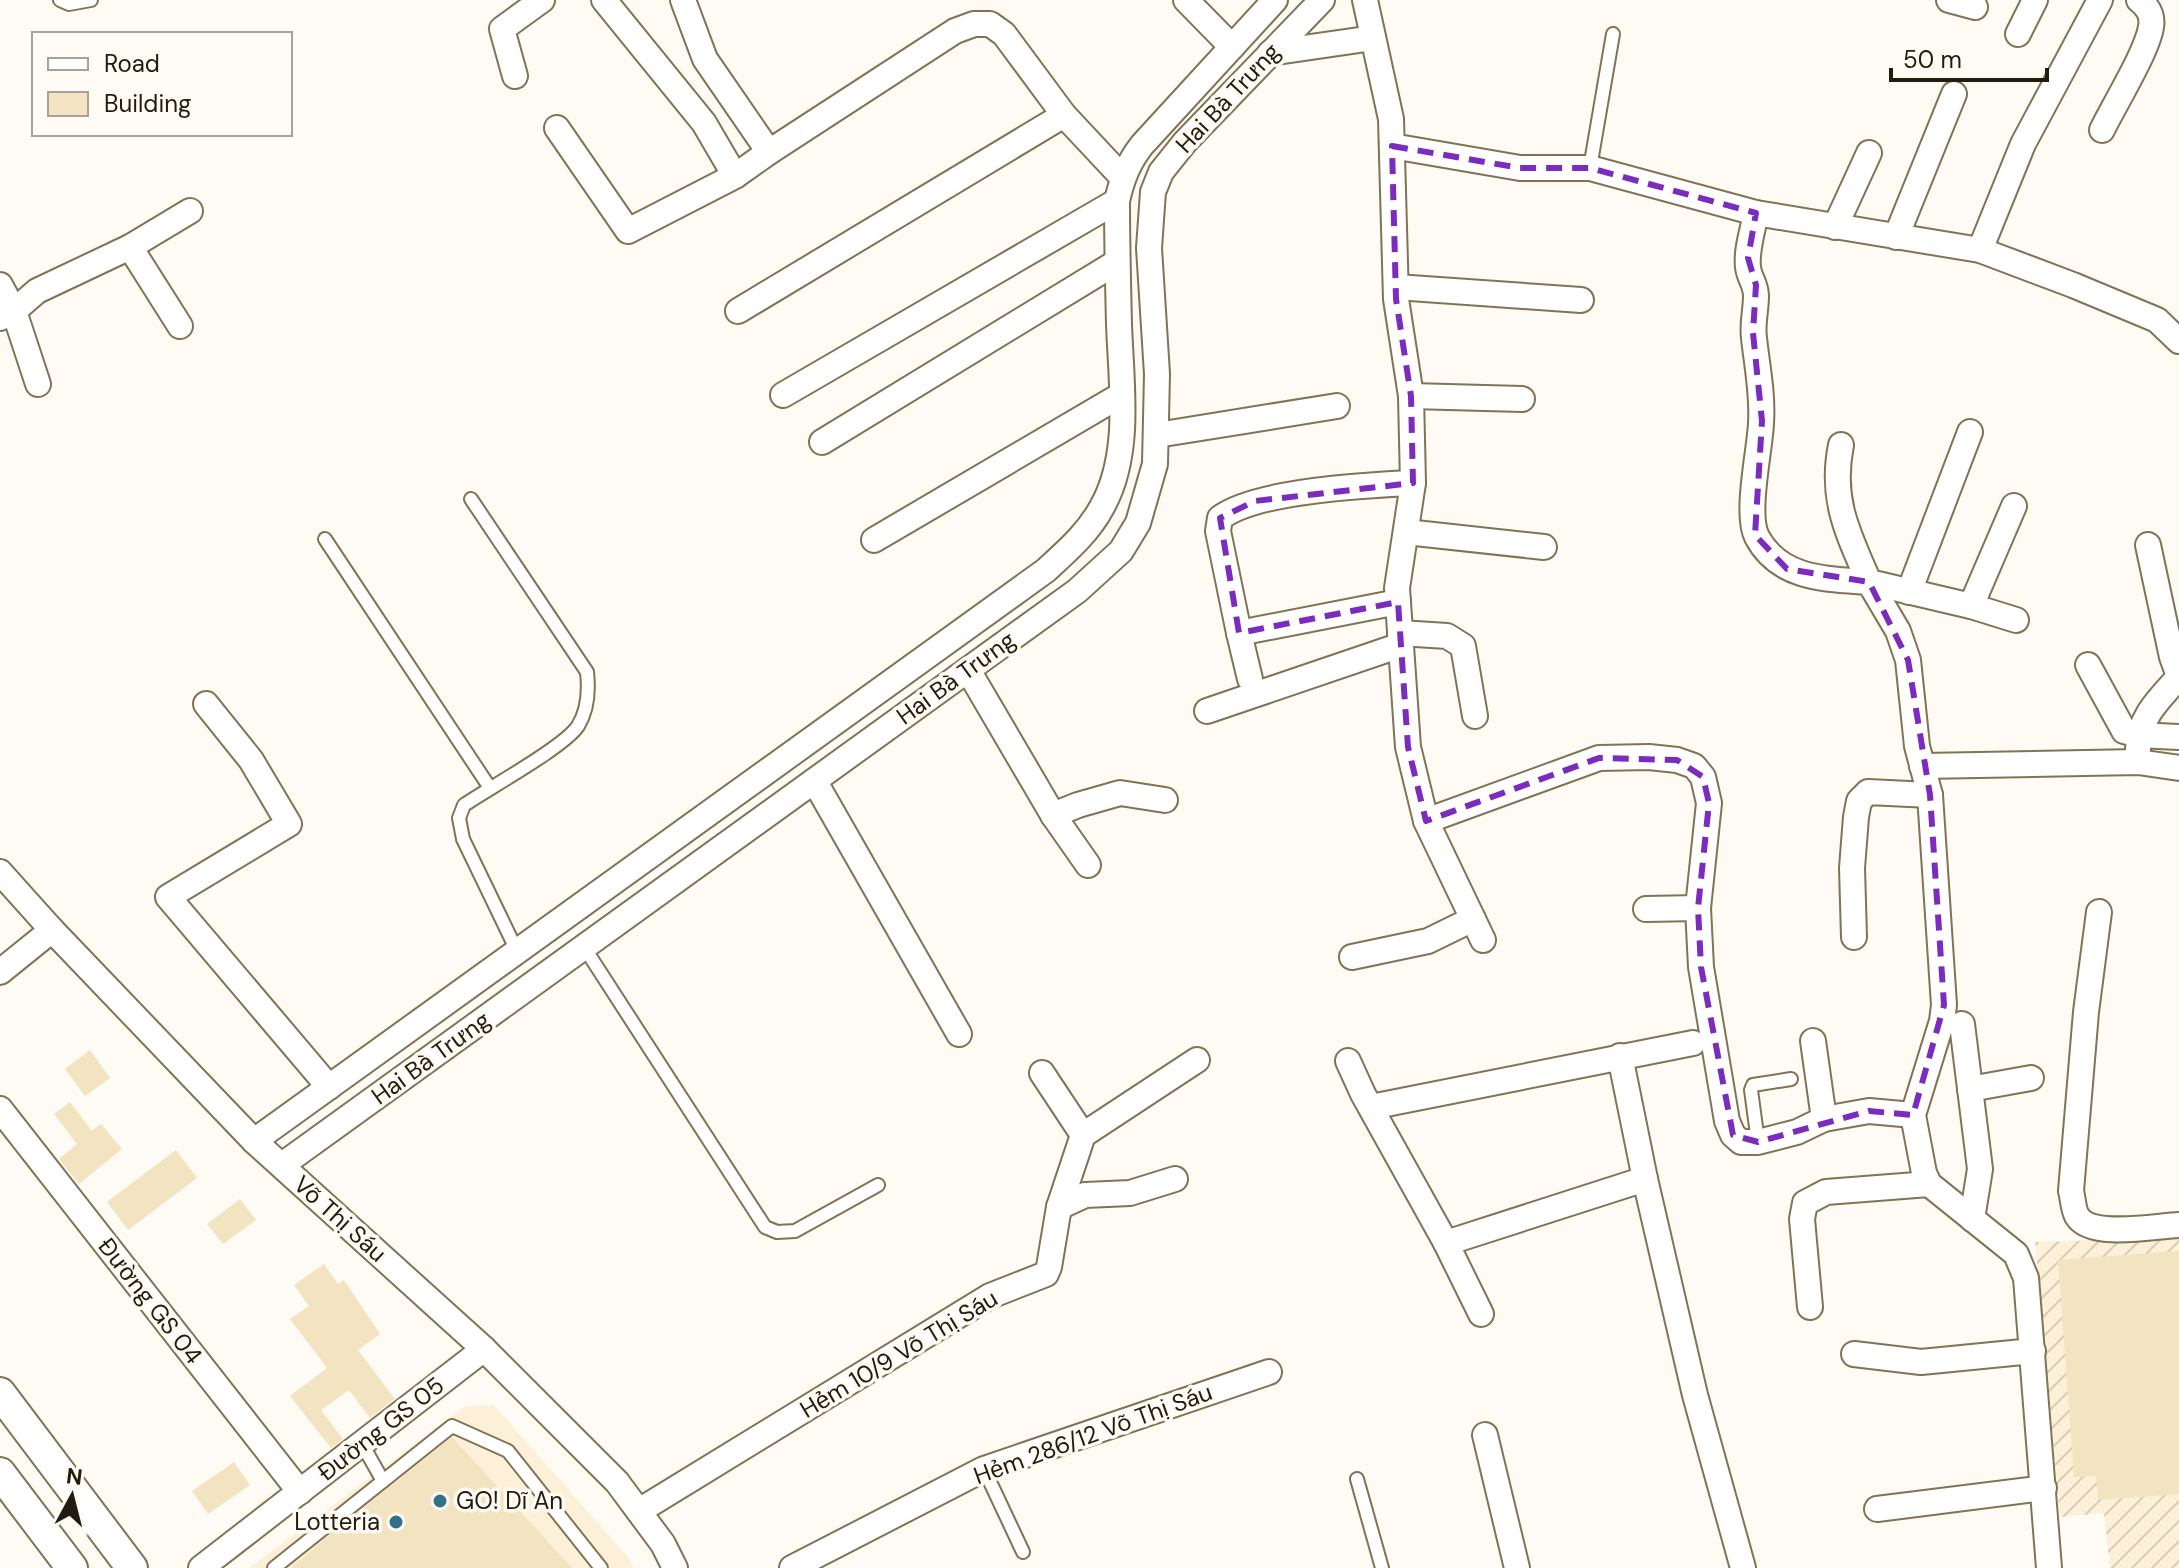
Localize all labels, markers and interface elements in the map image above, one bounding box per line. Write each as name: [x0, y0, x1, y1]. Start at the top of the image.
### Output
legend: [32, 32, 292, 136]
scale bar: [1891, 32, 2047, 82]
street label: Hai Bà Trưng: [1169, 36, 1287, 159]
text: 50 m: [1903, 44, 1962, 75]
text: Road: [104, 48, 160, 79]
text: Building: [104, 88, 191, 119]
street label: Hai Bà Trưng: [890, 624, 1021, 731]
street label: Hai Bà Trưng: [365, 1004, 496, 1111]
street label: Võ Thị Sáu: [287, 1169, 393, 1269]
street label: Đường GS 04: [91, 1231, 209, 1370]
street label: Hẻm 10/9 Võ Thị Sáu: [794, 1282, 1003, 1425]
street label: Đường GS 05: [311, 1370, 450, 1488]
street label: Hẻm 286/12 Võ Thị Sáu: [969, 1376, 1216, 1491]
north arrow: [32, 1456, 112, 1536]
text: N: [65, 1461, 84, 1492]
place label: GO! Dĩ An: [456, 1485, 563, 1516]
marker: GO! Dĩ An: [431, 1492, 449, 1510]
place label: Lotteria: [294, 1506, 380, 1537]
marker: Lotteria: [387, 1513, 405, 1531]

